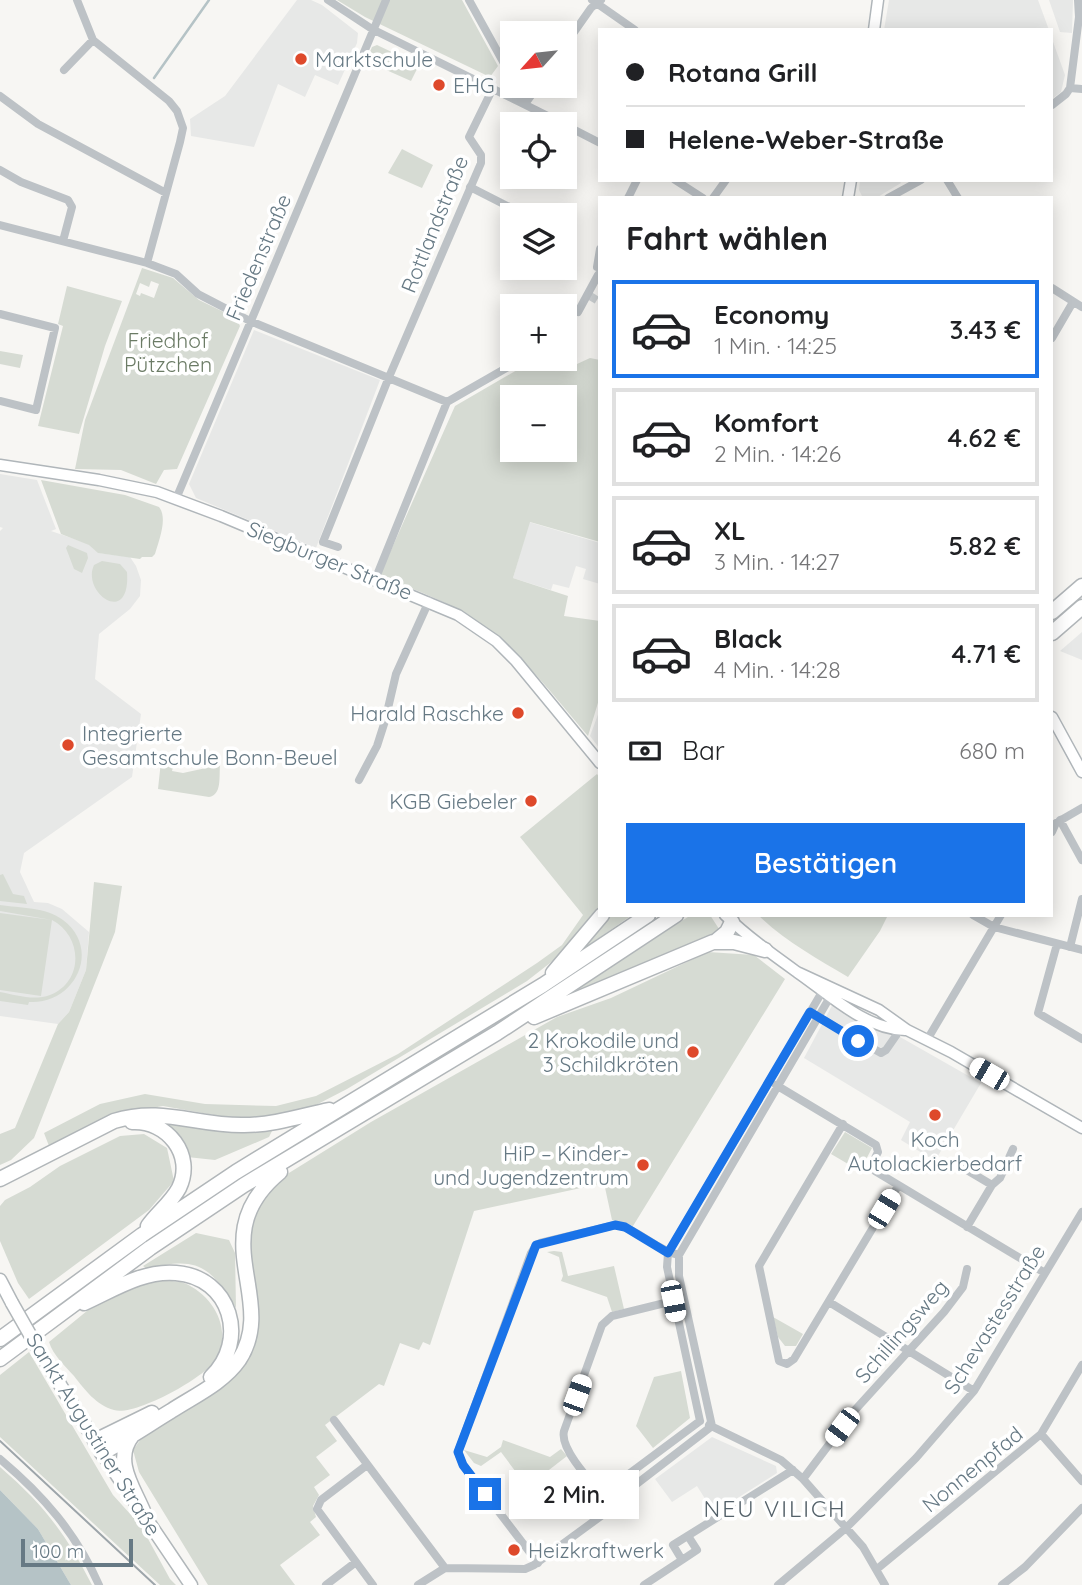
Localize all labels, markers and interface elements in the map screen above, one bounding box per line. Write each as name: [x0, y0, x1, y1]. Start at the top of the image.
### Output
north arrow: [500, 21, 578, 98]
map controls: [500, 21, 577, 462]
place label: Marktschule: [315, 46, 433, 72]
marker: Marktschule: [293, 51, 309, 67]
text: Rotana Grill: [668, 56, 818, 89]
place label: EHG: [453, 72, 495, 98]
marker: EHG: [431, 77, 447, 93]
button: locate: [500, 112, 577, 189]
text: Helene-Weber-Straße: [668, 123, 944, 156]
street label: Rottlandstraße: [395, 152, 473, 296]
street label: Friedenstraße: [220, 190, 296, 324]
button: layers: [500, 203, 577, 280]
text: Fahrt wählen: [626, 218, 828, 258]
button: +: [500, 294, 577, 371]
icon: car: [630, 298, 693, 361]
text: Economy: [714, 298, 829, 331]
text: 3.43 €: [949, 313, 1021, 346]
park label: Friedhof Pützchen: [124, 327, 212, 377]
text: 1 Min. · 14:25: [714, 331, 837, 360]
button: −: [500, 385, 577, 462]
icon: car: [630, 406, 693, 469]
text: Komfort: [714, 406, 819, 439]
text: 4.62 €: [948, 421, 1021, 454]
text: 2 Min. · 14:26: [714, 439, 841, 468]
icon: car: [630, 514, 693, 577]
text: XL: [714, 514, 746, 547]
street label: Siegburger Straße: [244, 515, 416, 605]
text: 5.82 €: [949, 529, 1021, 562]
text: 3 Min. · 14:27: [714, 547, 839, 576]
icon: car: [630, 622, 693, 685]
text: Black: [714, 622, 783, 655]
text: 4.71 €: [951, 637, 1021, 670]
text: 4 Min. · 14:28: [714, 655, 841, 684]
place label: Harald Raschke: [350, 700, 504, 726]
marker: Harald Raschke: [510, 705, 526, 721]
place label: Integrierte Gesamtschule Bonn-Beuel: [82, 720, 338, 770]
icon: cash: [626, 732, 664, 770]
text: Bar: [682, 734, 725, 767]
text: 680 m: [959, 736, 1025, 765]
marker: Integrierte Gesamtschule Bonn-Beuel: [60, 737, 76, 753]
place label: KGB Giebeler: [389, 788, 517, 814]
marker: KGB Giebeler: [523, 793, 539, 809]
button: Bestätigen: [626, 823, 1025, 903]
route start: [842, 1025, 874, 1057]
place label: 2 Krokodile und 3 Schildkröten: [528, 1027, 679, 1077]
marker: 2 Krokodile und 3 Schildkröten: [685, 1044, 701, 1060]
car: [966, 1054, 1013, 1094]
marker: Koch Autolackierbedarf: [927, 1107, 943, 1123]
place label: Koch Autolackierbedarf: [848, 1126, 1023, 1176]
place label: HiP – Kinder- und Jugendzentrum: [433, 1140, 629, 1190]
marker: HiP – Kinder- und Jugendzentrum: [635, 1157, 651, 1173]
car: [865, 1186, 904, 1232]
street label: Schevastesstraße: [938, 1240, 1050, 1398]
street label: Schillingsweg: [849, 1274, 953, 1388]
car: [659, 1278, 688, 1324]
street label: Sankt Augustiner Straße: [21, 1328, 167, 1540]
car: [560, 1372, 595, 1418]
car: [821, 1404, 864, 1450]
street label: Nonnenpfad: [916, 1421, 1028, 1517]
callout: 2 Min.: [510, 1470, 639, 1518]
route end: [469, 1478, 501, 1510]
text: 2 Min.: [543, 1480, 605, 1509]
district label: NEU VILICH: [703, 1494, 847, 1523]
scale bar: [21, 1536, 133, 1568]
place label: Heizkraftwerk: [528, 1537, 664, 1563]
text: 100 m: [32, 1539, 84, 1563]
marker: Heizkraftwerk: [506, 1542, 522, 1558]

